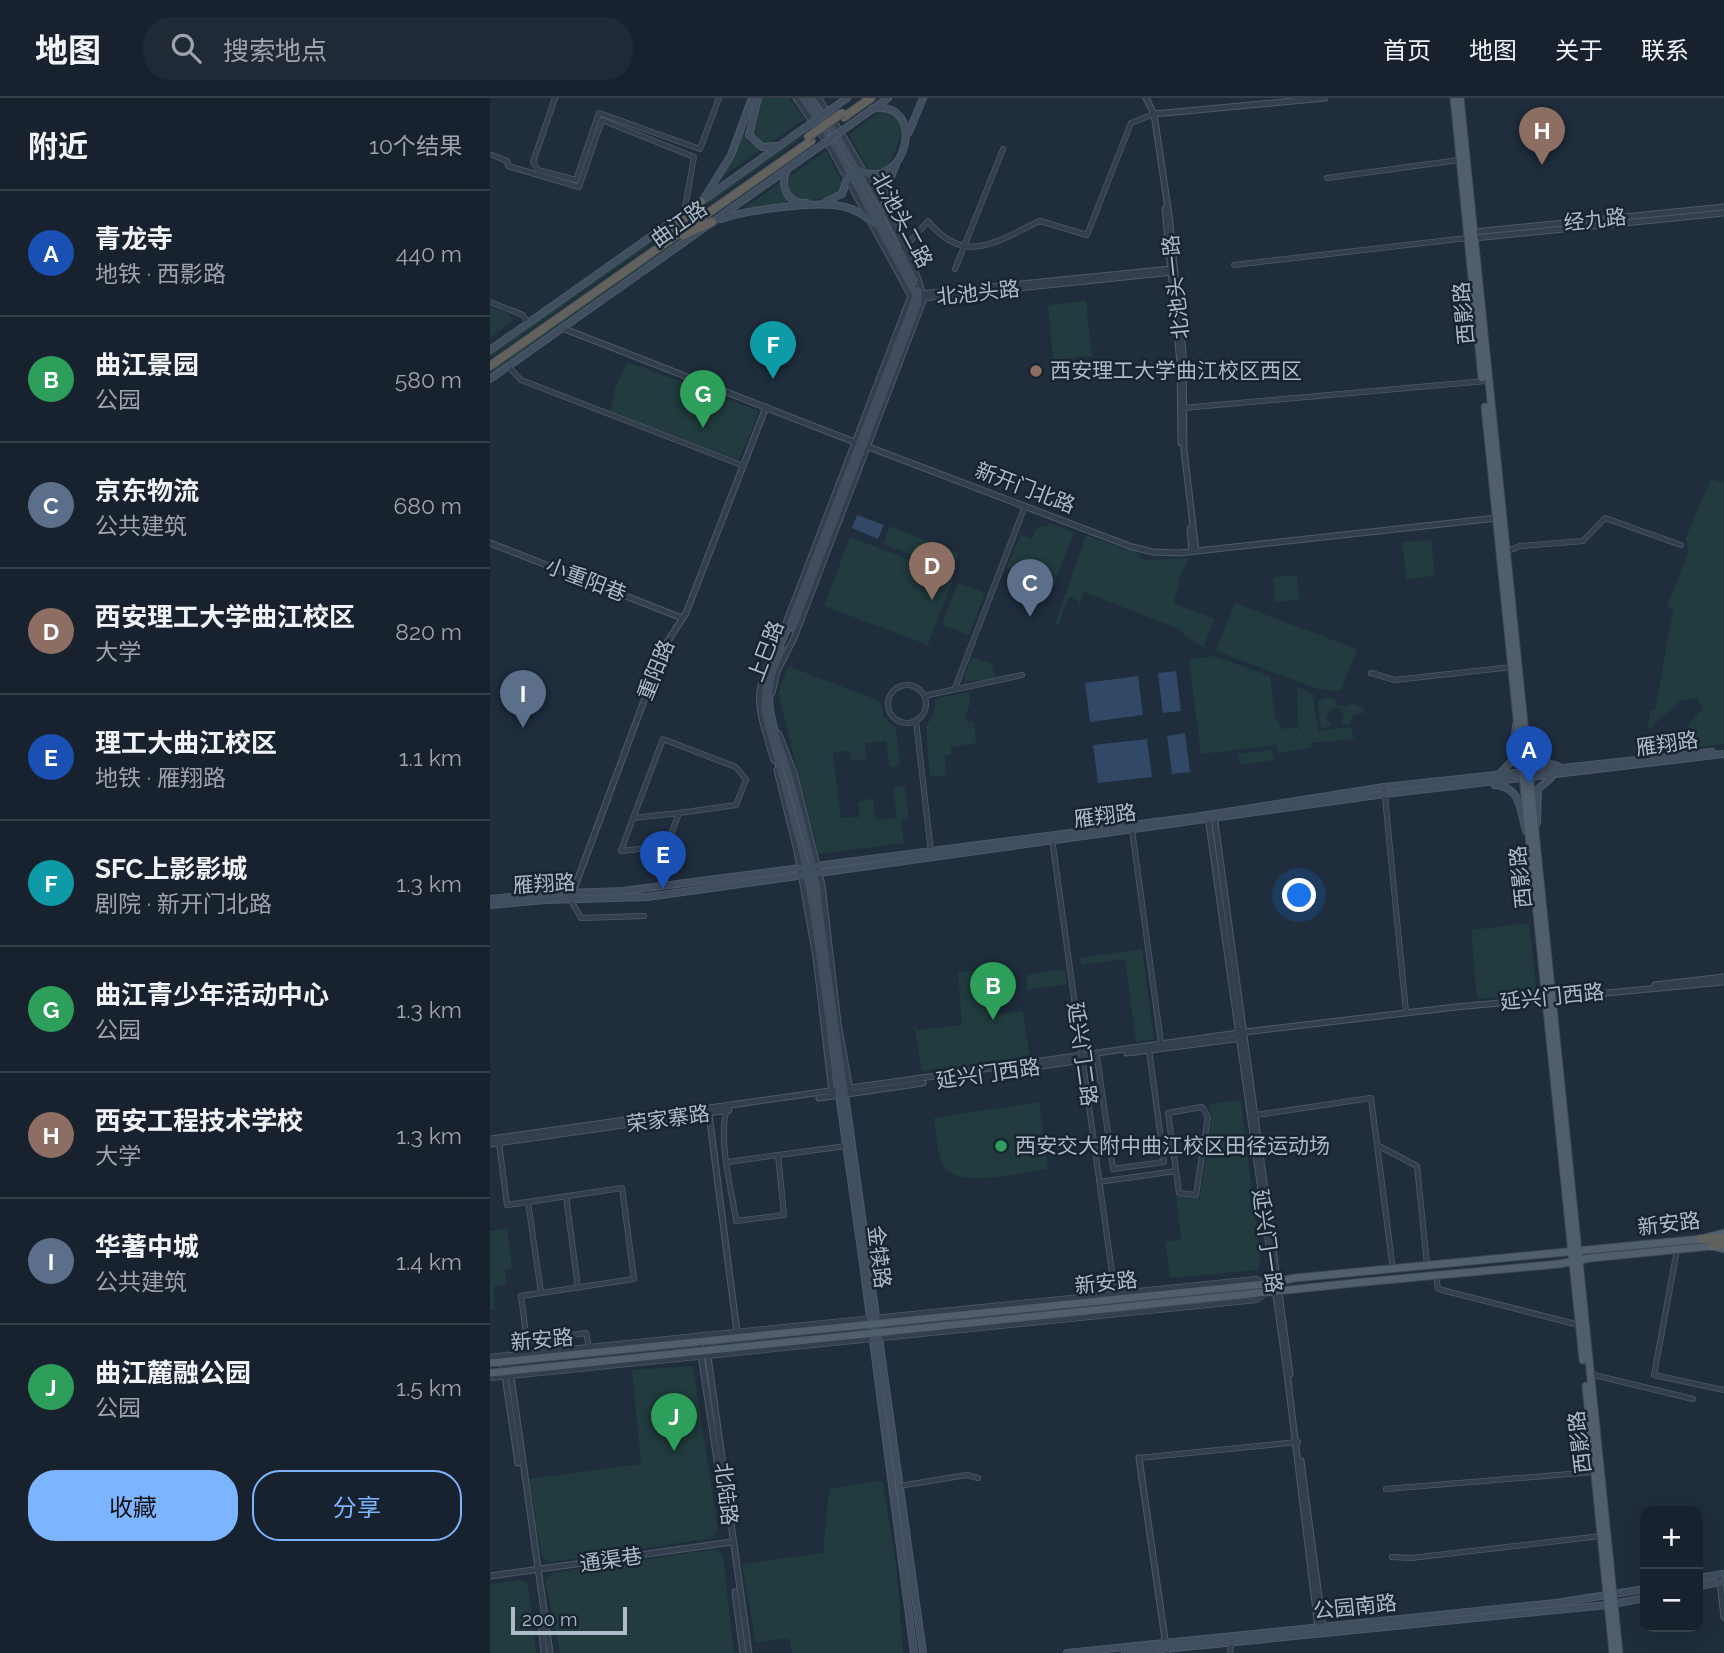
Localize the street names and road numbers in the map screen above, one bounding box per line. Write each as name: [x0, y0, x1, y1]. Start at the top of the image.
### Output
street label: 北池头二路: [867, 168, 938, 272]
street label: 曲江路: [646, 195, 712, 252]
street label: 经九路: [1562, 204, 1628, 235]
street label: 北池头一路: [1158, 234, 1193, 341]
street label: 北池头路: [935, 276, 1021, 309]
street label: 西影路: [1448, 281, 1479, 346]
street label: 新开门北路: [972, 457, 1079, 518]
street label: 小重阳巷: [542, 553, 630, 606]
street label: 上巳路: [743, 617, 788, 685]
street label: 重阳路: [632, 636, 679, 704]
street label: 雁翔路: [1634, 727, 1700, 760]
street label: 雁翔路: [1072, 799, 1138, 832]
street label: 西影路: [1505, 844, 1536, 910]
street label: 雁翔路: [512, 869, 576, 898]
street label: 延兴门西路: [1498, 979, 1605, 1014]
street label: 延兴门二路: [1063, 1000, 1102, 1108]
street label: 延兴门西路: [934, 1054, 1042, 1093]
street label: 荣家寨路: [625, 1100, 711, 1137]
street label: 延兴门一路: [1248, 1187, 1287, 1295]
street label: 新安路: [1636, 1207, 1702, 1240]
street label: 金犊路: [863, 1224, 896, 1290]
street label: 新安路: [1073, 1267, 1139, 1298]
street label: 新安路: [509, 1324, 574, 1355]
street label: 西影路: [1563, 1409, 1596, 1475]
street label: 北陆路: [710, 1461, 743, 1527]
street label: 通渠巷: [578, 1543, 644, 1576]
street label: 公园南路: [1312, 1590, 1398, 1623]

